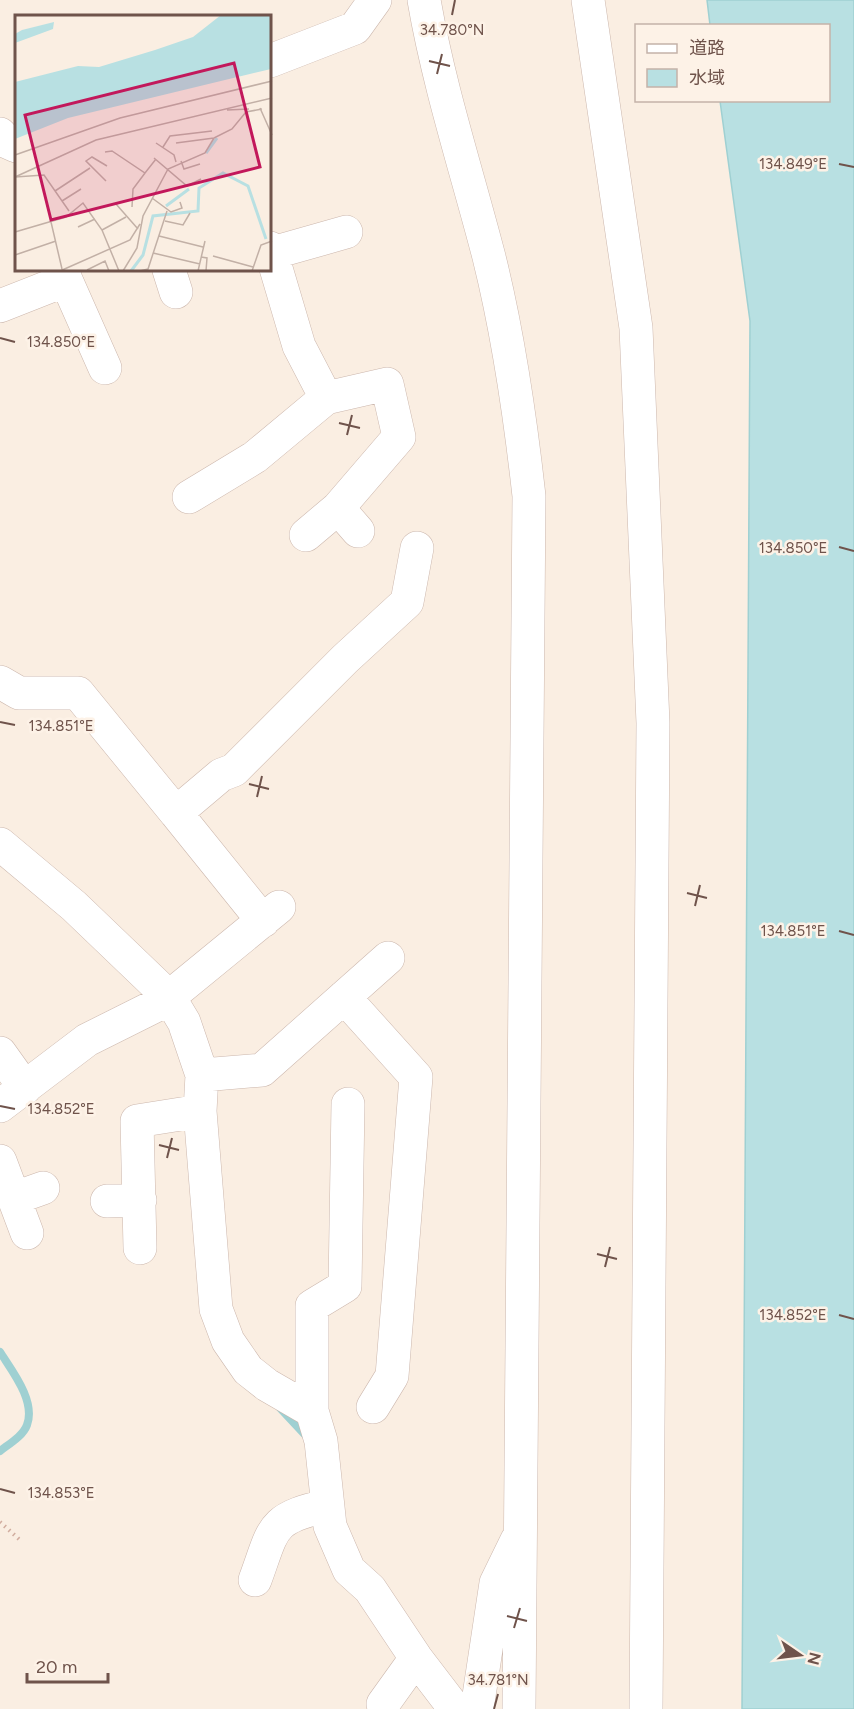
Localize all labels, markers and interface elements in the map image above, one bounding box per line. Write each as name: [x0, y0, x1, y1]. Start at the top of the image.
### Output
inset map: [15, 15, 272, 272]
text: 34.780°N: [420, 21, 484, 39]
legend: [635, 24, 830, 102]
text: 道路: [689, 37, 725, 59]
text: 水域: [689, 67, 725, 89]
text: 134.849°E: [759, 155, 827, 173]
text: 134.850°E: [27, 333, 95, 351]
text: 134.850°E: [759, 539, 827, 557]
text: 134.851°E: [28, 717, 94, 735]
text: 134.851°E: [760, 922, 826, 940]
text: 134.852°E: [27, 1100, 95, 1118]
text: 134.852°E: [759, 1306, 827, 1324]
text: 134.853°E: [27, 1484, 95, 1502]
north arrow: [770, 1625, 830, 1685]
scale bar: [27, 1646, 108, 1684]
text: N: [803, 1650, 825, 1667]
text: 20 m: [36, 1656, 77, 1678]
text: 34.781°N: [467, 1671, 529, 1689]

